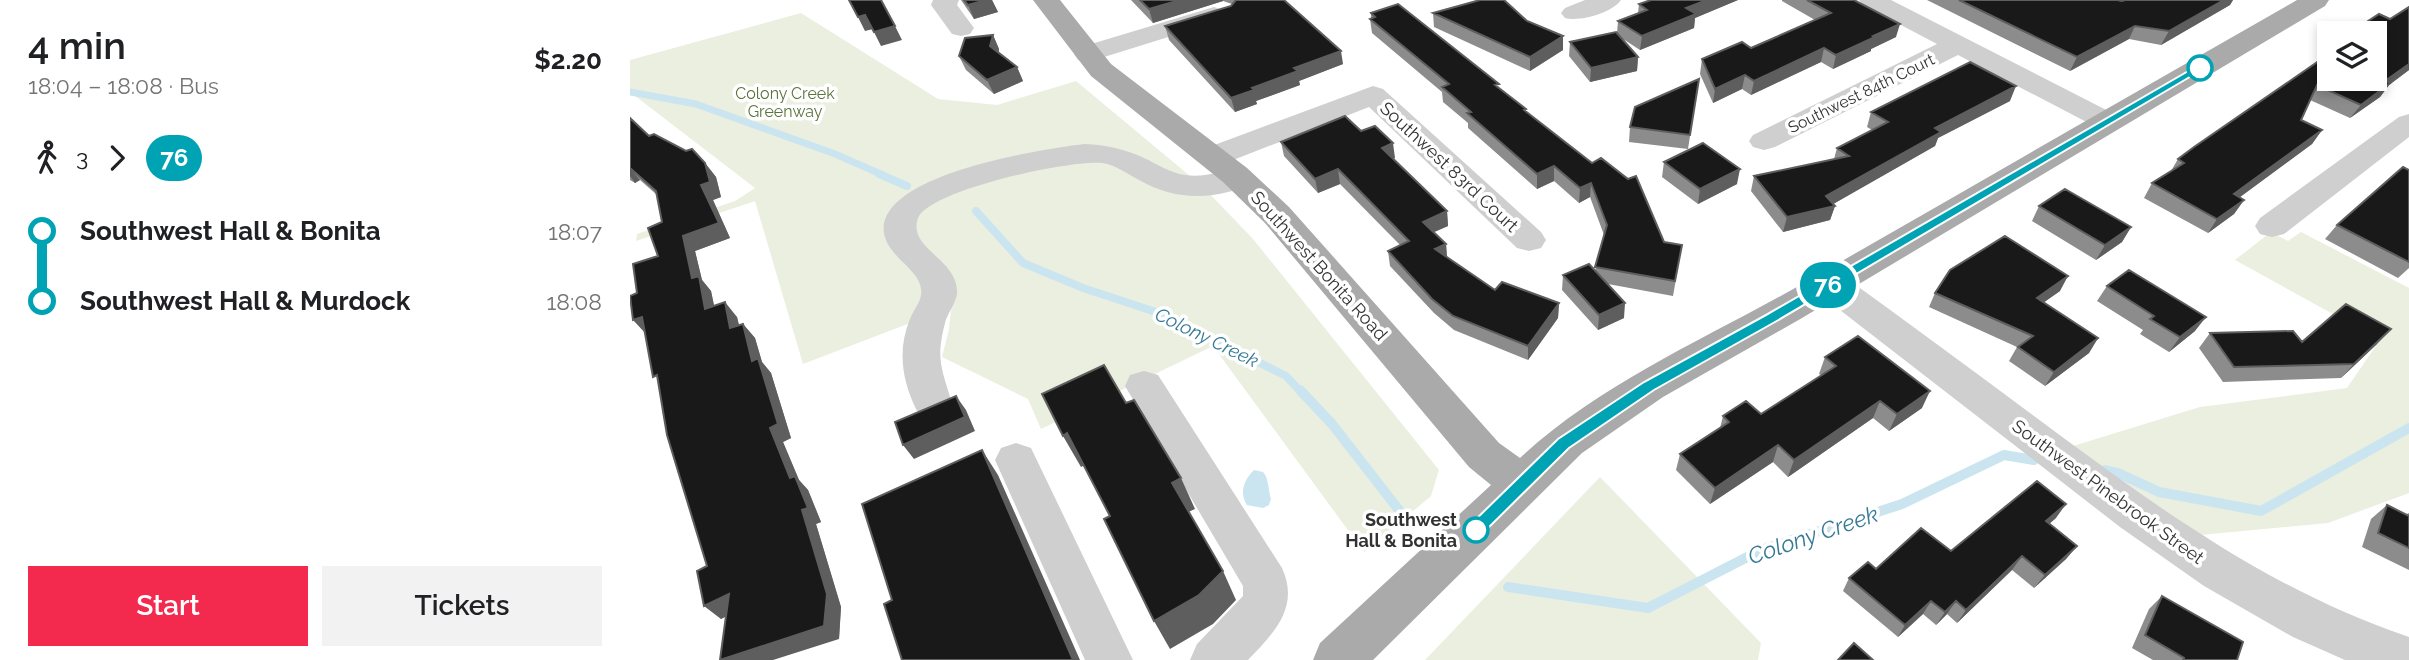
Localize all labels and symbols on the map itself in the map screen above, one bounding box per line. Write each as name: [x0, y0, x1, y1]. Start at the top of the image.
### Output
street label: Southwest 84th Court: [1785, 49, 1938, 137]
unlabelled marker: [2187, 55, 2213, 81]
park label: Colony Creek Greenway: [735, 84, 835, 121]
street label: Southwest 83rd Court: [1376, 97, 1523, 236]
street label: Southwest Bonita Road: [1247, 187, 1392, 345]
line badge: 76: [1796, 262, 1860, 308]
water label: Colony Creek: [1152, 302, 1262, 372]
street label: Southwest Pinebrook Street: [2008, 415, 2208, 568]
water label: Colony Creek: [1744, 500, 1882, 569]
place label: Southwest Hall & Bonita: [1345, 509, 1457, 551]
marker: Southwest Hall & Bonita: [1463, 517, 1489, 543]

